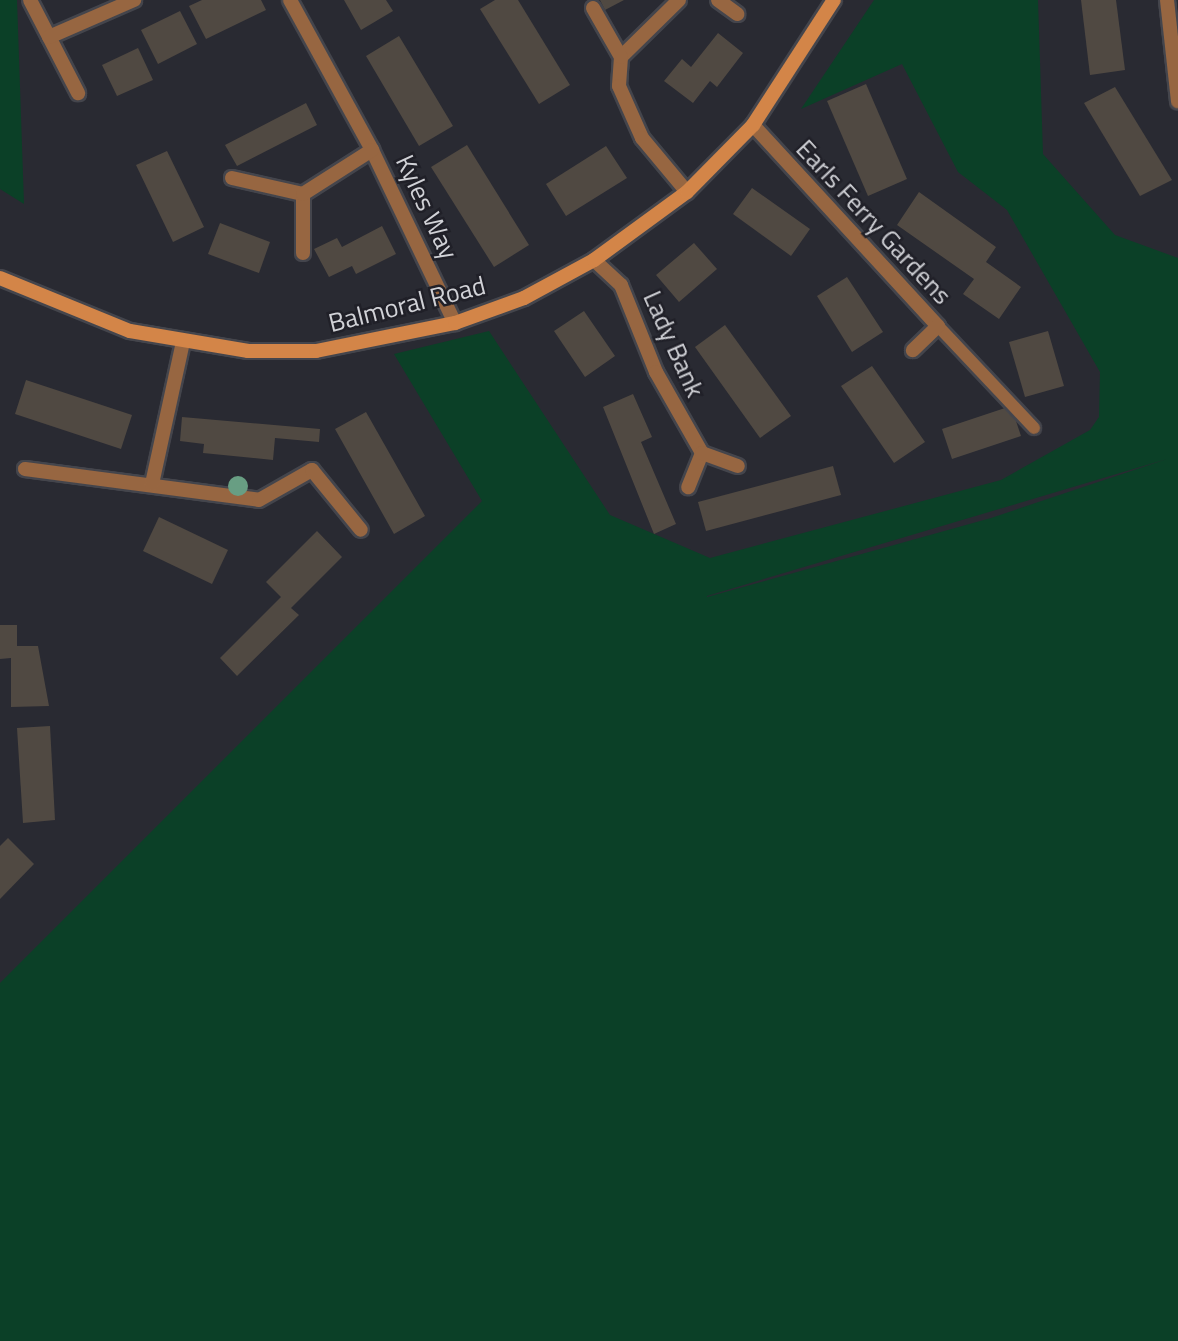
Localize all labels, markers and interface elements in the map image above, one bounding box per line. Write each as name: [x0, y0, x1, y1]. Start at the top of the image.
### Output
street label: Earls Ferry Gardens: [790, 133, 958, 311]
street label: Kyles Way: [389, 150, 465, 264]
street label: Balmoral Road: [325, 269, 489, 339]
street label: Lady Bank: [637, 286, 711, 402]

